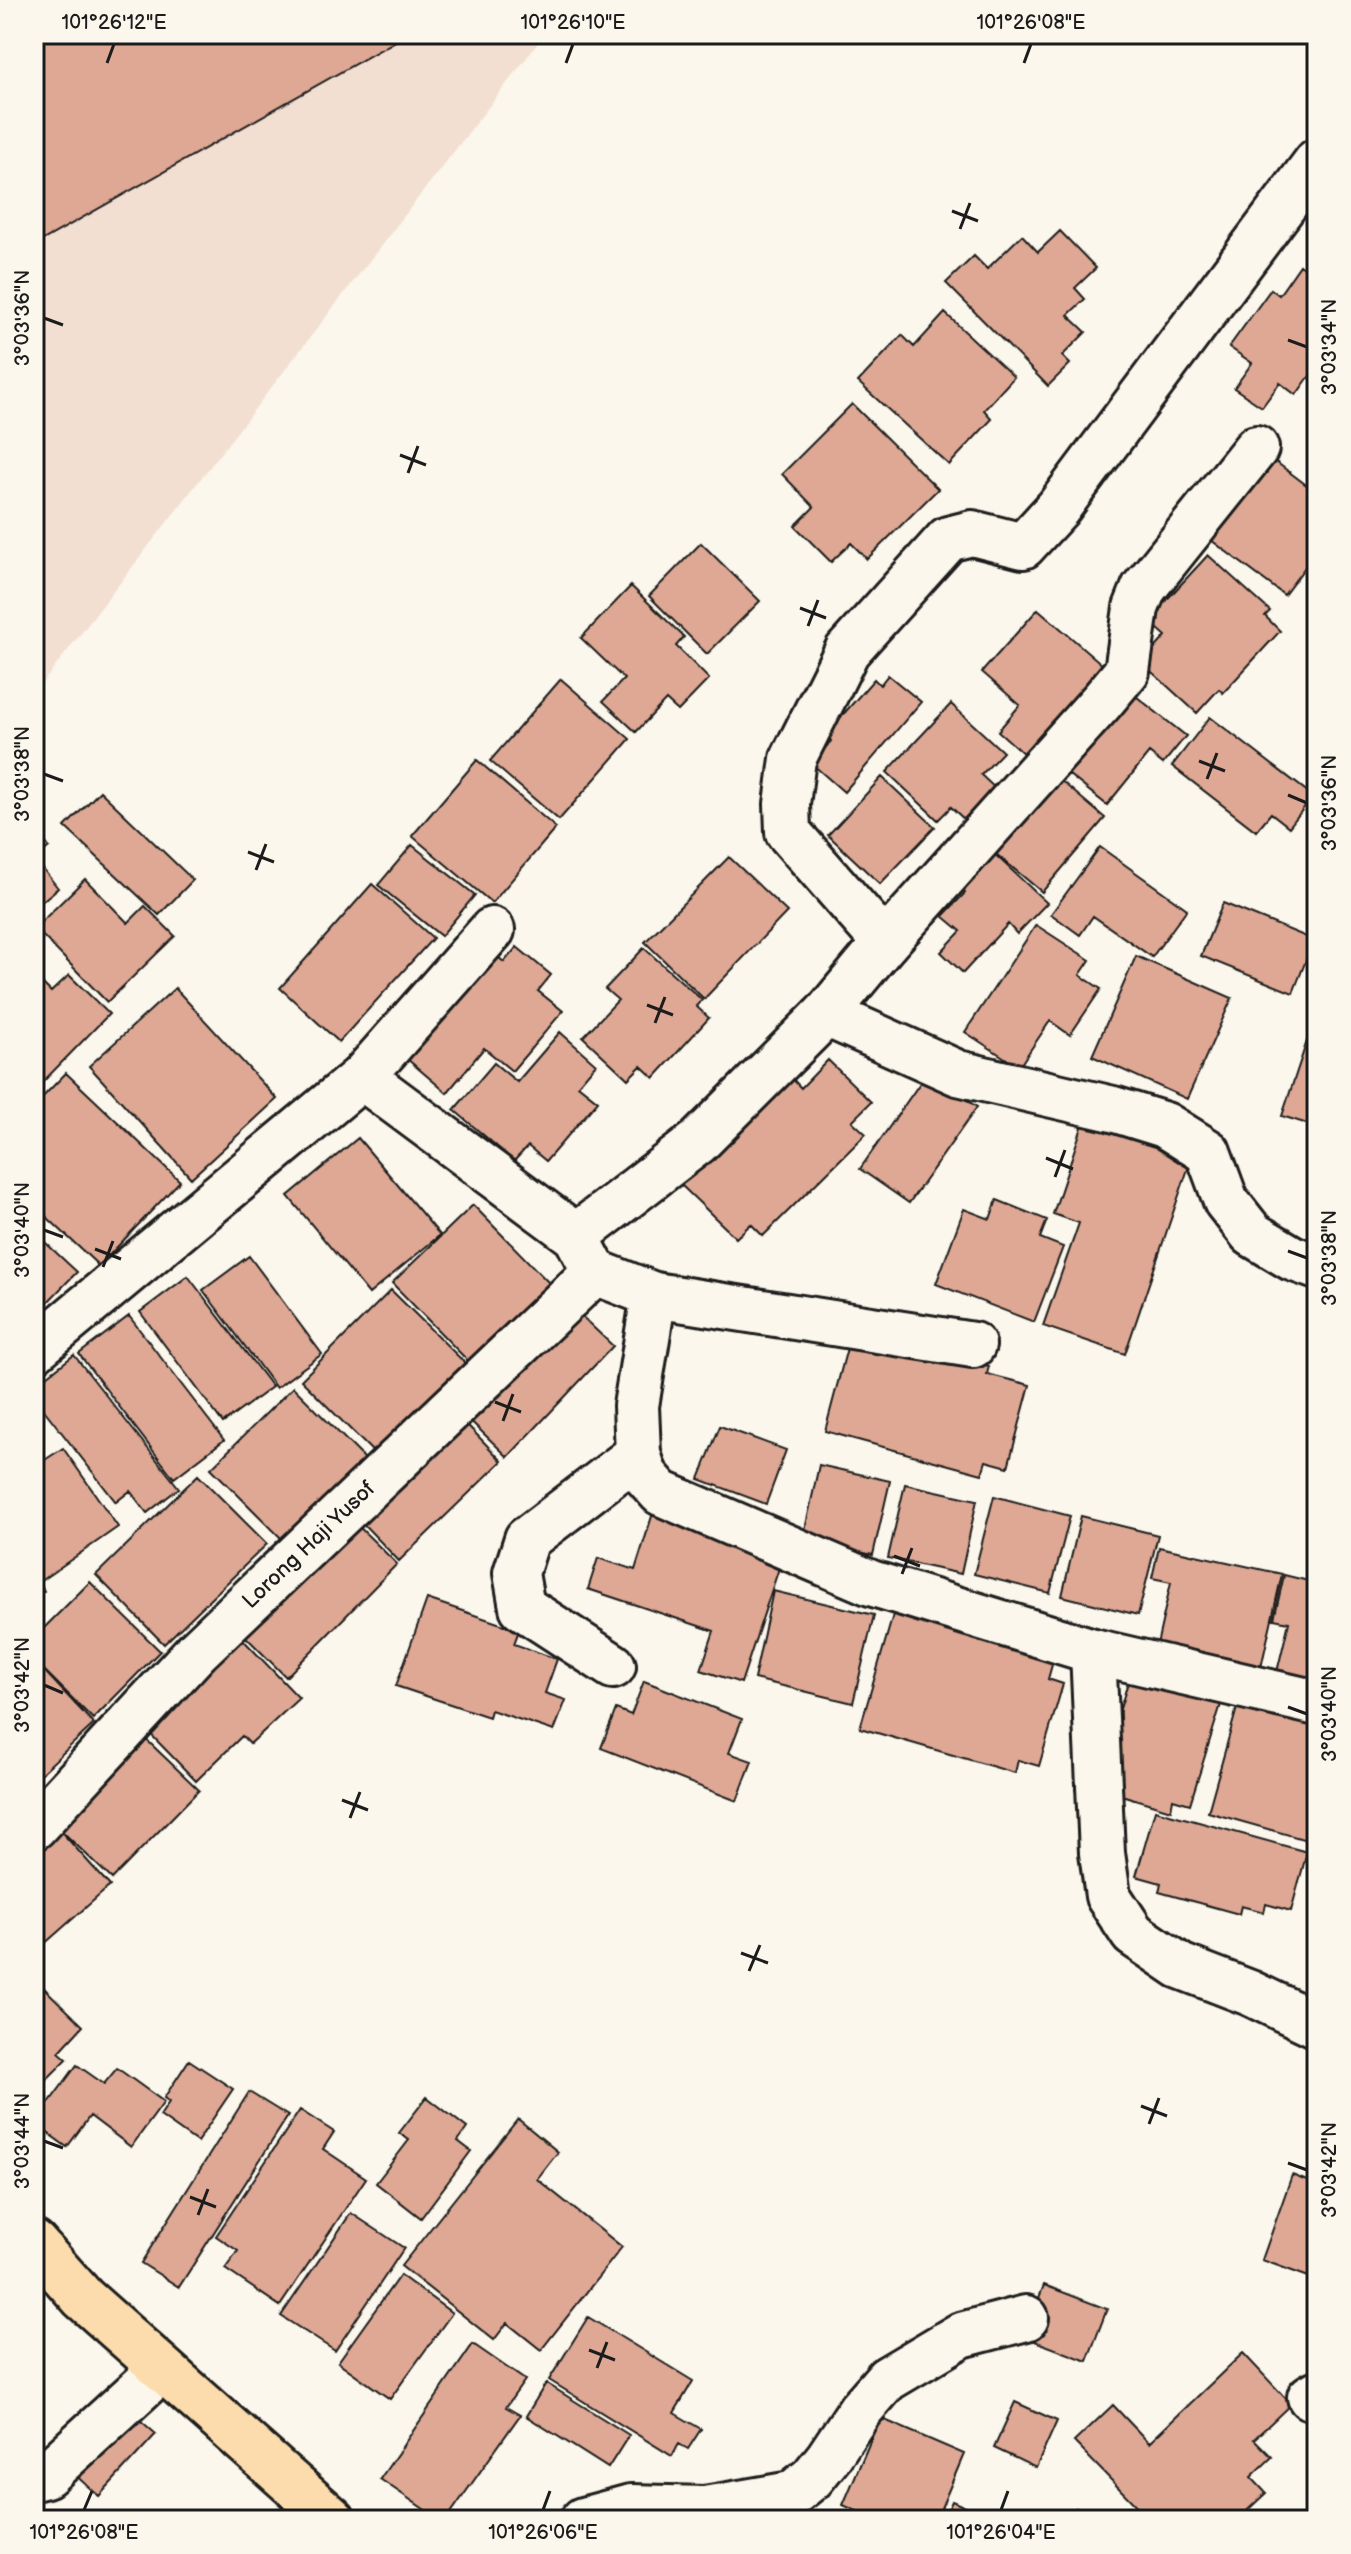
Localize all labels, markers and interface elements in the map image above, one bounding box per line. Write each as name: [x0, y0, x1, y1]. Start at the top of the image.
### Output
text: 101°26'12"E: [61, 11, 167, 35]
text: 101°26'10"E: [520, 11, 626, 35]
text: 101°26'08"E: [976, 11, 1086, 35]
text: 3°03'36"N: [11, 270, 35, 366]
text: 3°03'34"N: [1318, 299, 1342, 395]
text: 3°03'38"N: [11, 726, 35, 822]
text: 3°03'36"N: [1318, 755, 1342, 851]
text: 3°03'40"N: [11, 1182, 35, 1278]
text: 3°03'38"N: [1318, 1210, 1342, 1306]
street label: Lorong Haji Yusof: [237, 1475, 381, 1614]
text: 3°03'42"N: [11, 1637, 35, 1733]
text: 3°03'40"N: [1318, 1666, 1342, 1762]
text: 3°03'44"N: [11, 2093, 35, 2189]
text: 3°03'42"N: [1318, 2122, 1342, 2218]
text: 101°26'08"E: [29, 2521, 139, 2545]
text: 101°26'06"E: [488, 2521, 598, 2545]
text: 101°26'04"E: [946, 2521, 1056, 2545]

